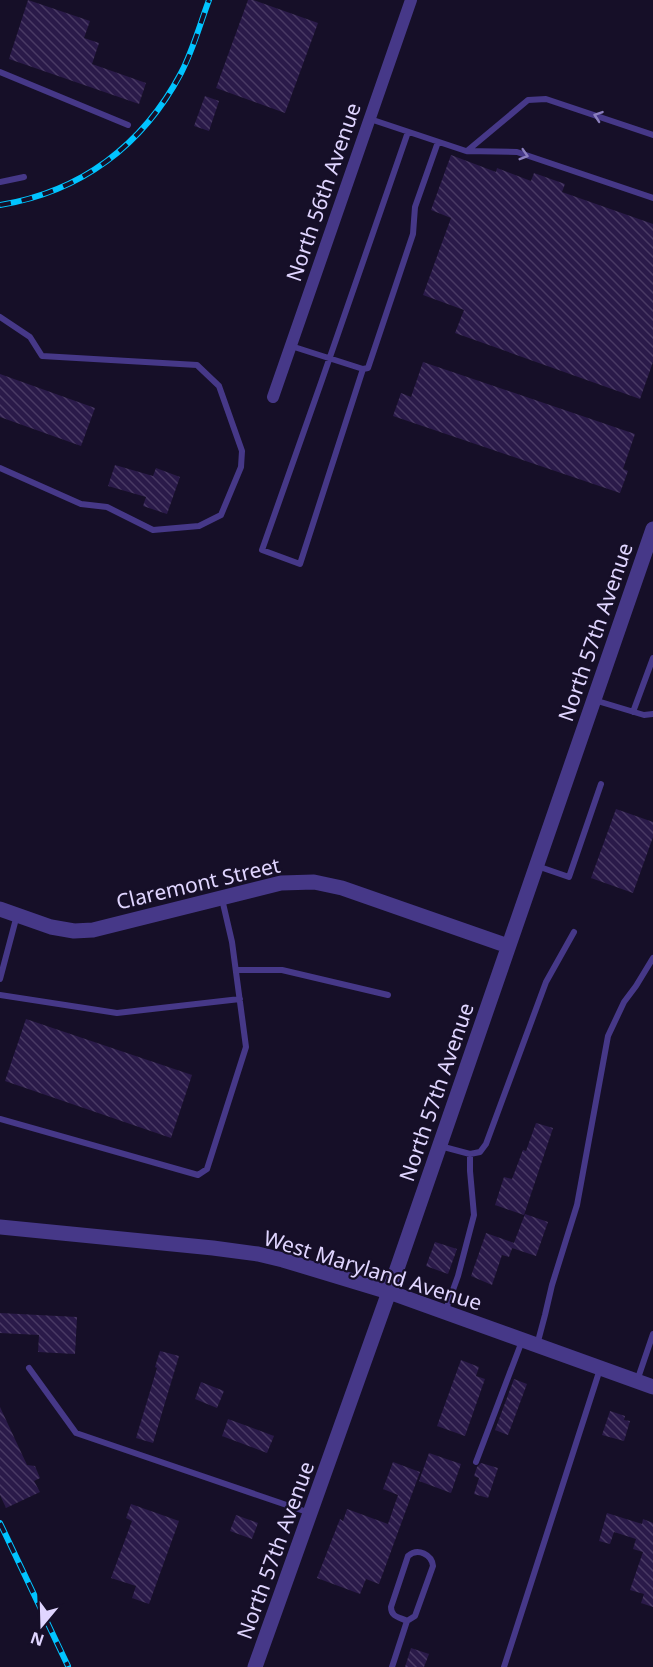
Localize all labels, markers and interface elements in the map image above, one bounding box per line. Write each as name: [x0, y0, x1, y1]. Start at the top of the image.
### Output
street label: North 56th Avenue: [279, 99, 367, 285]
one-way arrow: [593, 110, 604, 123]
one-way arrow: [518, 148, 529, 160]
street label: North 57th Avenue: [551, 539, 639, 725]
street label: Claremont Street: [113, 850, 283, 915]
street label: North 57th Avenue: [392, 999, 480, 1185]
street label: West Maryland Avenue: [261, 1223, 485, 1317]
street label: North 57th Avenue: [230, 1457, 320, 1643]
north arrow: [12, 1595, 72, 1655]
text: N: [27, 1627, 47, 1652]

